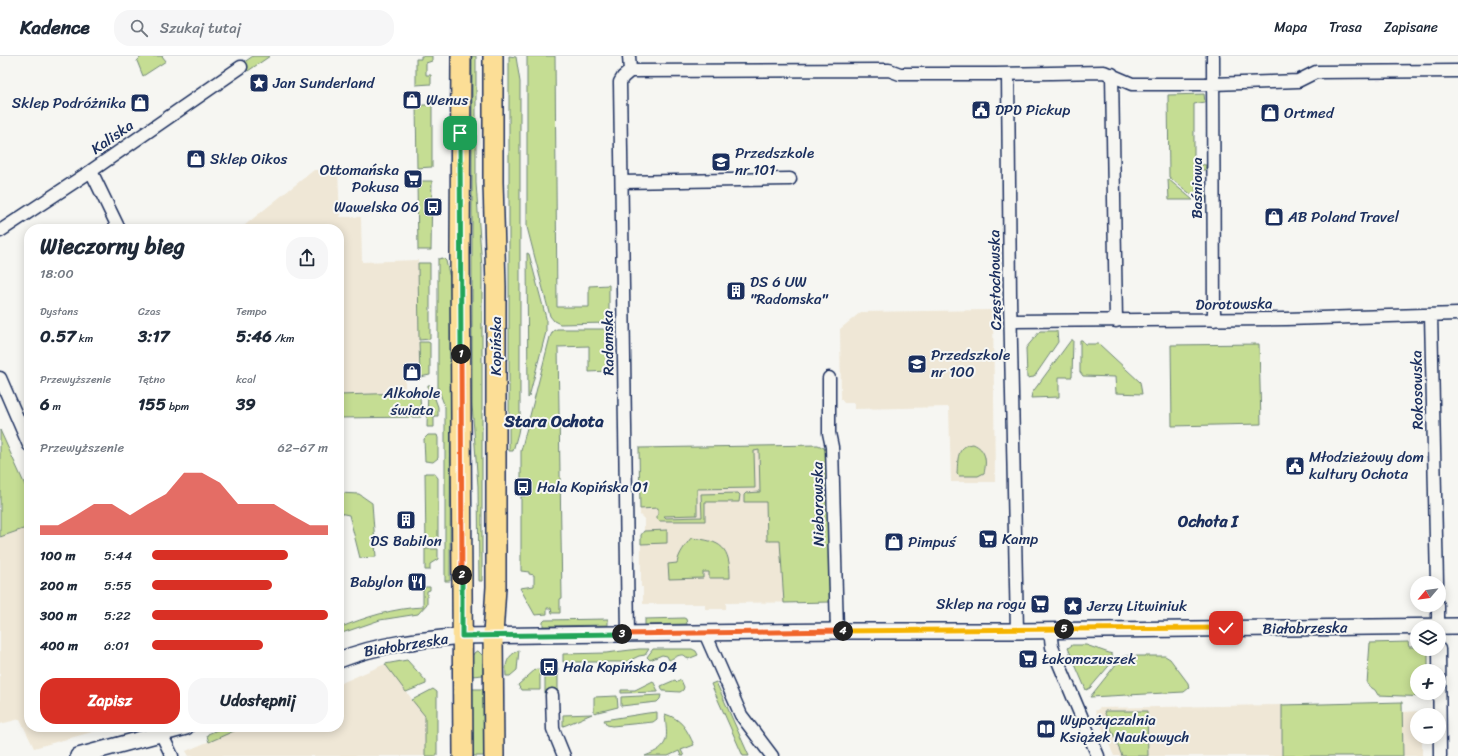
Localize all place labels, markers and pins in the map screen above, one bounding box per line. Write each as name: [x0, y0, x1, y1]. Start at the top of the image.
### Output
place label: Jan Sunderland: [272, 70, 375, 96]
place icon: Jan Sunderland: [248, 72, 270, 94]
place label: Wenus: [426, 87, 468, 113]
shop icon: Wenus: [401, 89, 423, 111]
place label: Sklep Podróżnika: [12, 90, 126, 116]
shop icon: Sklep Podróżnika: [129, 92, 151, 114]
place label: DPD Pickup: [995, 97, 1070, 123]
public building icon: DPD Pickup: [970, 99, 992, 121]
place label: Ortmed: [1284, 100, 1335, 126]
shop icon: Ortmed: [1259, 102, 1281, 124]
pin: [443, 116, 477, 150]
place label: Przedszkole nr 101: [735, 140, 814, 183]
place label: Sklep Oikos: [210, 146, 287, 172]
shop icon: Sklep Oikos: [185, 148, 207, 170]
school or university icon: Przedszkole nr 101: [710, 151, 732, 173]
place label: Ottomańska Pokusa: [320, 157, 399, 200]
supermarket icon: Ottomańska Pokusa: [402, 168, 424, 190]
place label: Wawelska 06: [334, 194, 419, 220]
bus stop icon: Wawelska 06: [422, 196, 444, 218]
place label: AB Poland Travel: [1287, 204, 1400, 230]
shop icon: AB Poland Travel: [1263, 206, 1285, 228]
place label: DS 6 UW "Radomska": [750, 269, 829, 312]
building icon: DS 6 UW "Radomska": [725, 280, 747, 302]
place label: Przedszkole nr 100: [931, 342, 1010, 385]
pin: 1: [451, 344, 471, 364]
school or university icon: Przedszkole nr 100: [906, 353, 928, 375]
shop icon: Alkohole świata: [401, 361, 423, 383]
place label: Alkohole świata: [383, 380, 440, 423]
place label: Młodzieżowy dom kultury Ochota: [1309, 444, 1424, 487]
public building icon: Młodzieżowy dom kultury Ochota: [1284, 455, 1306, 477]
place label: Hala Kopińska 01: [537, 474, 648, 500]
bus stop icon: Hala Kopińska 01: [512, 476, 534, 498]
building icon: DS Babilon: [395, 509, 417, 531]
place label: Kamp: [1002, 526, 1038, 552]
place label: DS Babilon: [370, 528, 442, 554]
supermarket icon: Kamp: [977, 528, 999, 550]
place label: Pimpuś: [908, 529, 958, 555]
shop icon: Pimpuś: [883, 531, 905, 553]
pin: 2: [452, 565, 472, 585]
place label: Babylon: [350, 569, 403, 595]
restaurant icon: Babylon: [406, 571, 428, 593]
place label: Sklep na rogu: [936, 591, 1026, 617]
supermarket icon: Sklep na rogu: [1029, 593, 1051, 615]
place label: Jerzy Litwiniuk: [1086, 593, 1188, 619]
place icon: Jerzy Litwiniuk: [1062, 595, 1084, 617]
pin: [1209, 611, 1243, 645]
pin: 5: [1054, 619, 1074, 639]
pin: 4: [833, 621, 853, 641]
pin: 3: [612, 624, 632, 644]
place label: Łakomczuszek: [1042, 646, 1137, 672]
supermarket icon: Łakomczuszek: [1017, 648, 1039, 670]
place label: Hala Kopińska 04: [563, 654, 677, 680]
bus stop icon: Hala Kopińska 04: [538, 656, 560, 678]
place label: Wypożyczalnia Książek Naukowych: [1060, 707, 1190, 750]
library icon: Wypożyczalnia Książek Naukowych: [1035, 718, 1057, 740]

